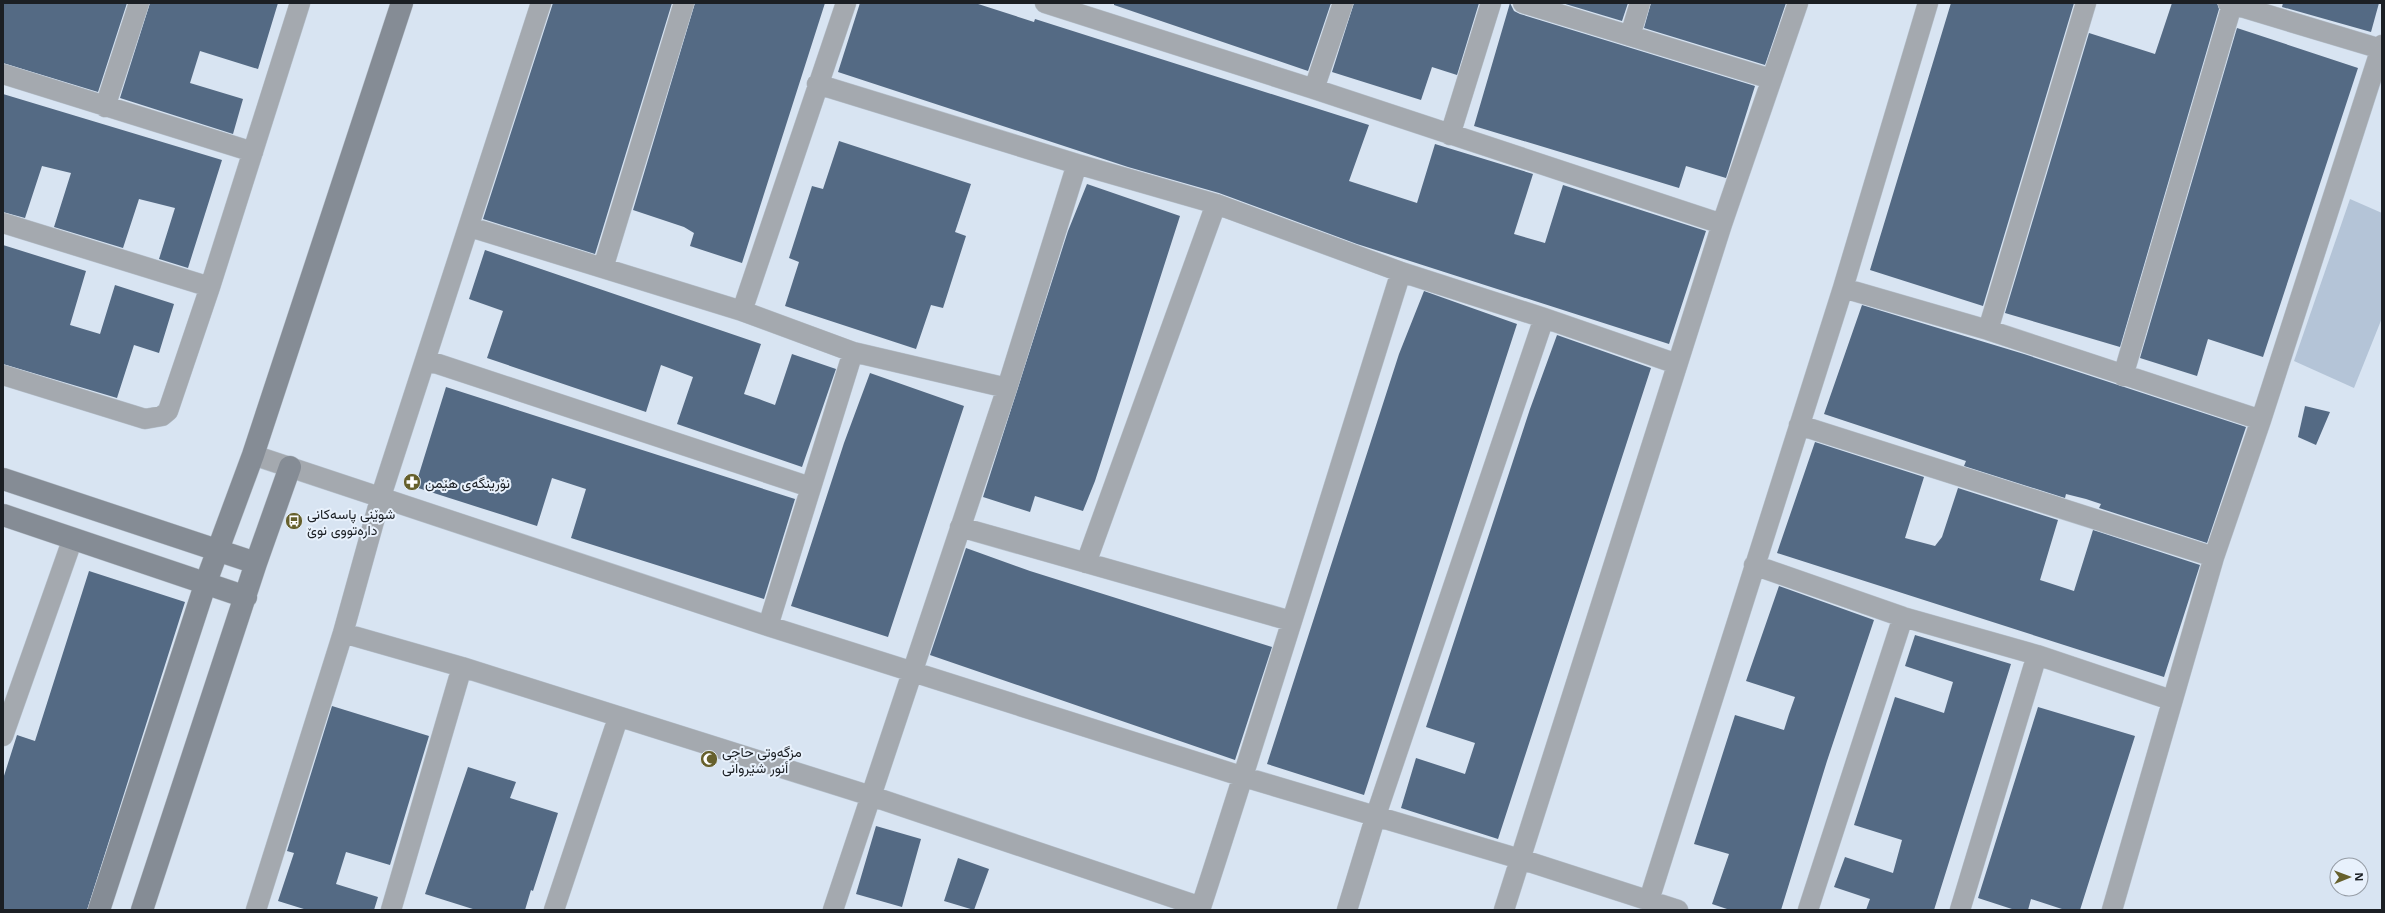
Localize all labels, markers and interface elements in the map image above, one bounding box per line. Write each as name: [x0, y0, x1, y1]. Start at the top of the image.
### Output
pharmacy icon: نۆرینگه‌ی هێمن: [402, 472, 422, 492]
place label: نۆرینگه‌ی هێمن: [425, 473, 510, 492]
place label: شوێنی پاسەکانی دارەتووی نوێ: [307, 504, 395, 539]
bus stop icon: شوێنی پاسەکانی دارەتووی نوێ: [284, 511, 304, 531]
place label: مزگەوتی حاجی أنور شێروانی: [722, 742, 802, 777]
mosque icon: مزگەوتی حاجی أنور شێروانی: [699, 749, 719, 769]
north arrow: [2329, 857, 2369, 897]
text: N: [2352, 872, 2367, 881]

